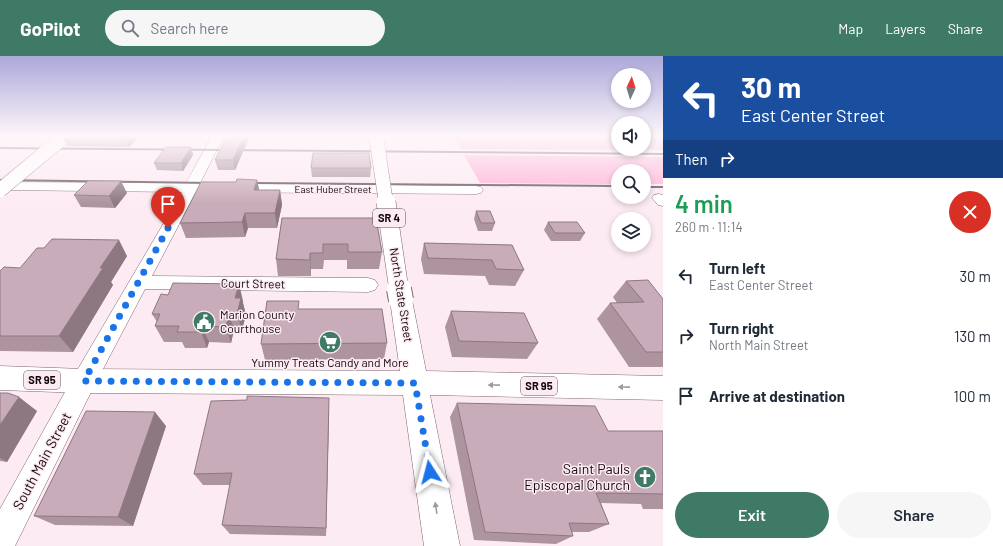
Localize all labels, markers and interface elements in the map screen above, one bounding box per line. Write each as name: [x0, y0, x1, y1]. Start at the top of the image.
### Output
search box: [105, 10, 385, 46]
text: GoPilot: [20, 17, 81, 40]
icon: search: [119, 17, 141, 39]
text: Search here: [151, 19, 229, 37]
text: Map: [838, 20, 863, 37]
text: Layers: [885, 20, 926, 37]
text: Share: [948, 20, 983, 37]
north arrow: [611, 68, 651, 108]
map controls: [611, 68, 651, 252]
text: 30 m: [741, 70, 801, 104]
icon: left: [675, 72, 727, 124]
text: East Center Street: [741, 104, 885, 126]
button: sound: [611, 116, 651, 156]
icon: right: [716, 148, 738, 170]
text: Then: [675, 150, 708, 168]
button: search: [611, 164, 651, 204]
street label: East Huber Street: [294, 183, 372, 195]
pin: [151, 187, 185, 228]
text: 4 min: [675, 189, 733, 218]
button: close: [949, 191, 991, 233]
icon: arrive: [157, 193, 179, 215]
road number: SR 4: [373, 209, 405, 227]
button: layers: [611, 212, 651, 252]
text: 260 m · 11:14: [675, 219, 743, 235]
street label: North State Street: [388, 247, 416, 343]
text: Turn left: [709, 259, 765, 277]
icon: left: [675, 265, 697, 287]
text: 30 m: [959, 267, 991, 285]
street label: Court Street: [221, 275, 285, 291]
text: East Center Street: [709, 277, 813, 293]
place label: Marion County Courthouse: [220, 307, 295, 335]
public building icon: Marion County Courthouse: [191, 309, 217, 335]
text: Turn right: [709, 319, 774, 337]
icon: right: [675, 325, 697, 347]
text: 130 m: [954, 327, 991, 345]
supermarket icon: Yummy Treats Candy and More: [317, 329, 343, 355]
text: North Main Street: [709, 337, 808, 353]
place label: Yummy Treats Candy and More: [251, 355, 409, 369]
road number: SR 95: [24, 371, 60, 389]
road number: SR 95: [521, 377, 557, 395]
one-way arrow: [487, 382, 500, 388]
one-way arrow: [617, 384, 630, 390]
icon: arrive: [675, 385, 697, 407]
text: Arrive at destination: [709, 387, 845, 405]
text: 100 m: [953, 387, 991, 405]
street label: South Main Street: [9, 409, 74, 512]
position arrow: [409, 451, 451, 493]
place label: Saint Pauls Episcopal Church: [524, 460, 630, 493]
church icon: Saint Pauls Episcopal Church: [632, 464, 658, 490]
button: Exit: [675, 492, 829, 538]
button: Share: [837, 492, 991, 538]
one-way arrow: [433, 501, 439, 514]

